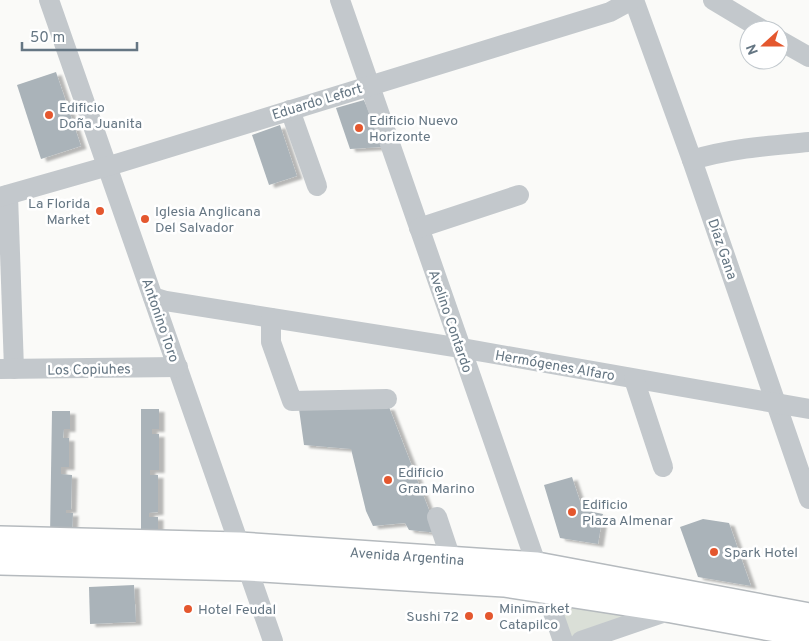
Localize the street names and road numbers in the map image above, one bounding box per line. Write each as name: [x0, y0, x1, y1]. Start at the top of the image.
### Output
street label: Eduardo Lefort: [270, 81, 365, 124]
street label: Díaz Gana: [703, 217, 740, 282]
street label: Avelino Contardo: [424, 268, 475, 375]
street label: Antonino Toro: [137, 276, 182, 365]
street label: Hermógenes Alfaro: [494, 348, 616, 385]
street label: Los Copiuhes: [47, 361, 131, 380]
street label: Avenida Argentina: [349, 545, 465, 570]

